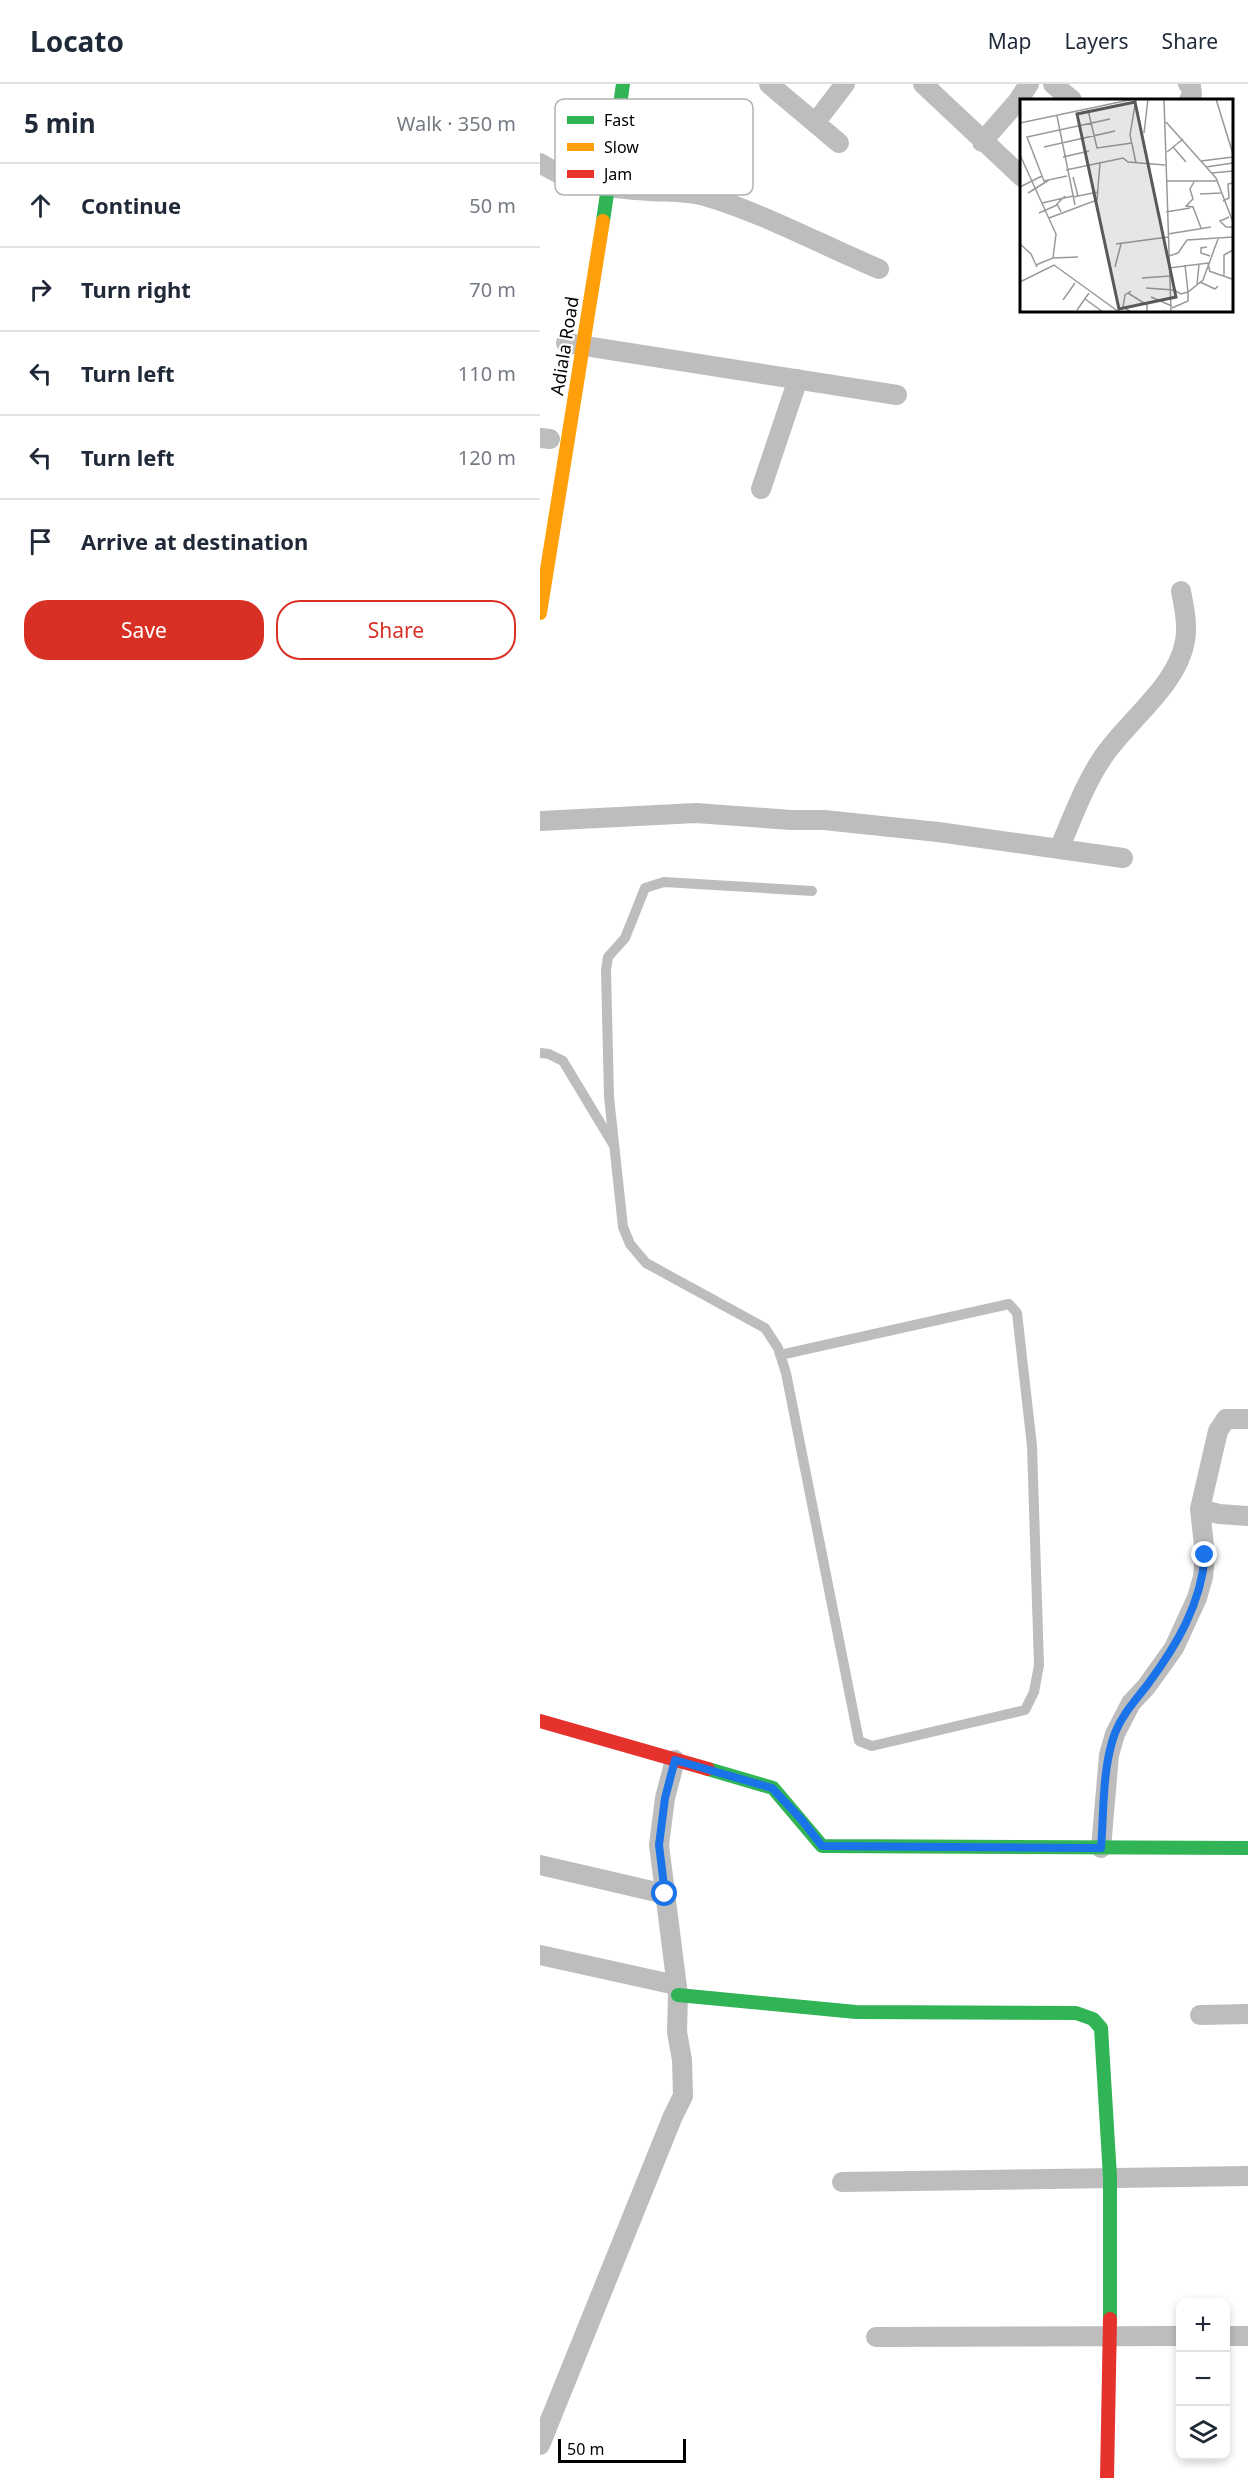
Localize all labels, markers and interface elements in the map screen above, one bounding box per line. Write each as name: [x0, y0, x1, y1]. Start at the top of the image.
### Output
text: Locato: [30, 22, 124, 60]
text: Map: [988, 27, 1032, 55]
text: Layers: [1065, 27, 1129, 55]
text: Share: [1162, 27, 1218, 55]
legend: [555, 99, 753, 195]
inset map: [1020, 99, 1233, 312]
text: 5 min: [24, 105, 96, 141]
text: Fast: [604, 109, 635, 131]
text: Walk · 350 m: [397, 110, 516, 137]
text: Slow: [604, 136, 639, 158]
text: Jam: [602, 163, 632, 185]
icon: ahead: [24, 189, 57, 222]
text: Continue: [81, 190, 181, 220]
text: 50 m: [469, 192, 516, 219]
icon: right: [24, 273, 57, 306]
text: Turn right: [81, 274, 191, 304]
text: 70 m: [469, 276, 516, 303]
street label: Adiala Road: [544, 295, 584, 397]
icon: left: [24, 357, 57, 390]
text: Turn left: [81, 358, 175, 388]
text: 110 m: [458, 360, 516, 387]
icon: left: [24, 441, 57, 474]
text: Turn left: [81, 442, 175, 472]
text: 120 m: [458, 444, 516, 471]
icon: arrive: [24, 525, 57, 558]
text: Arrive at destination: [81, 526, 308, 556]
button: Save: [24, 600, 264, 660]
button: Share: [276, 600, 516, 660]
route end: [1191, 1541, 1217, 1567]
route start: [651, 1880, 677, 1906]
map controls: [1176, 2298, 1230, 2460]
button: +: [1176, 2298, 1230, 2352]
button: −: [1176, 2352, 1230, 2406]
button: layers: [1176, 2406, 1230, 2460]
scale bar: [558, 2436, 686, 2464]
text: 50 m: [567, 2438, 604, 2460]

